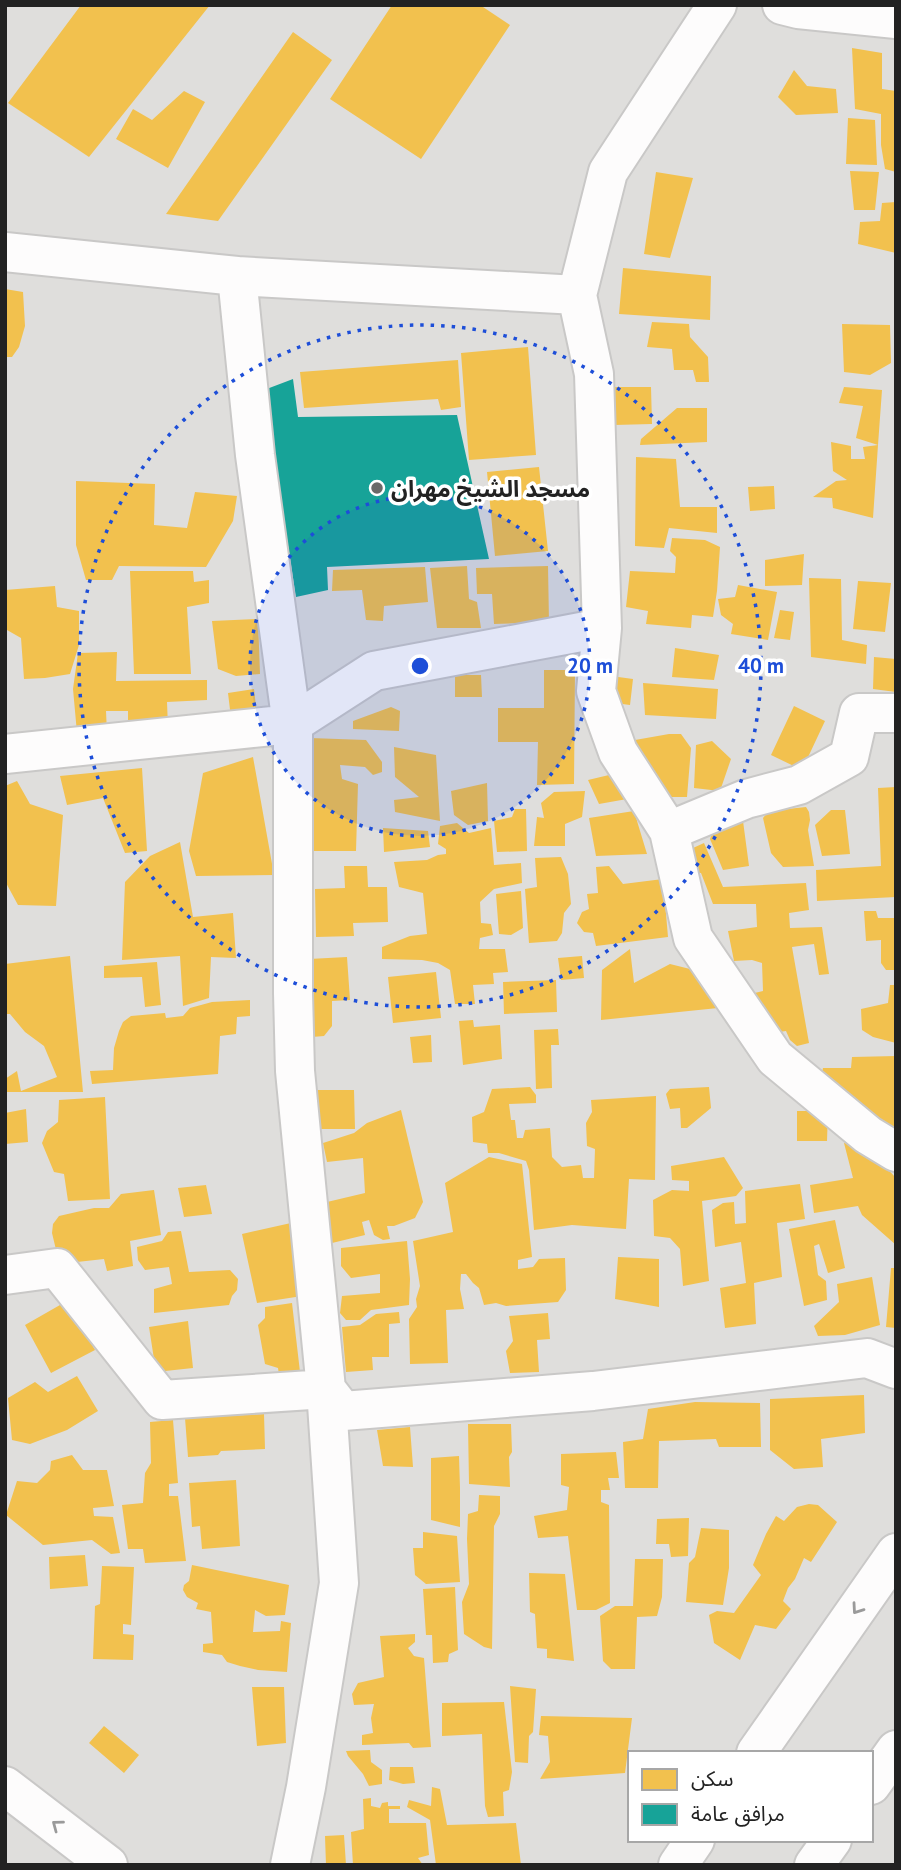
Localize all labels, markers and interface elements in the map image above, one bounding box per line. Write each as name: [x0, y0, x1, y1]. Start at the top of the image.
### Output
place label: مسجد الشيخ مهران: [391, 474, 590, 506]
marker: مسجد الشيخ مهران: [369, 480, 385, 496]
text: 20 m: [567, 652, 613, 679]
text: 40 m: [738, 652, 784, 679]
centre of rings: [408, 654, 432, 678]
one-way arrow: [853, 1601, 865, 1614]
legend: [628, 1751, 873, 1842]
text: سكن: [691, 1765, 733, 1792]
text: مرافق عامة: [691, 1800, 785, 1827]
one-way arrow: [52, 1821, 64, 1834]

